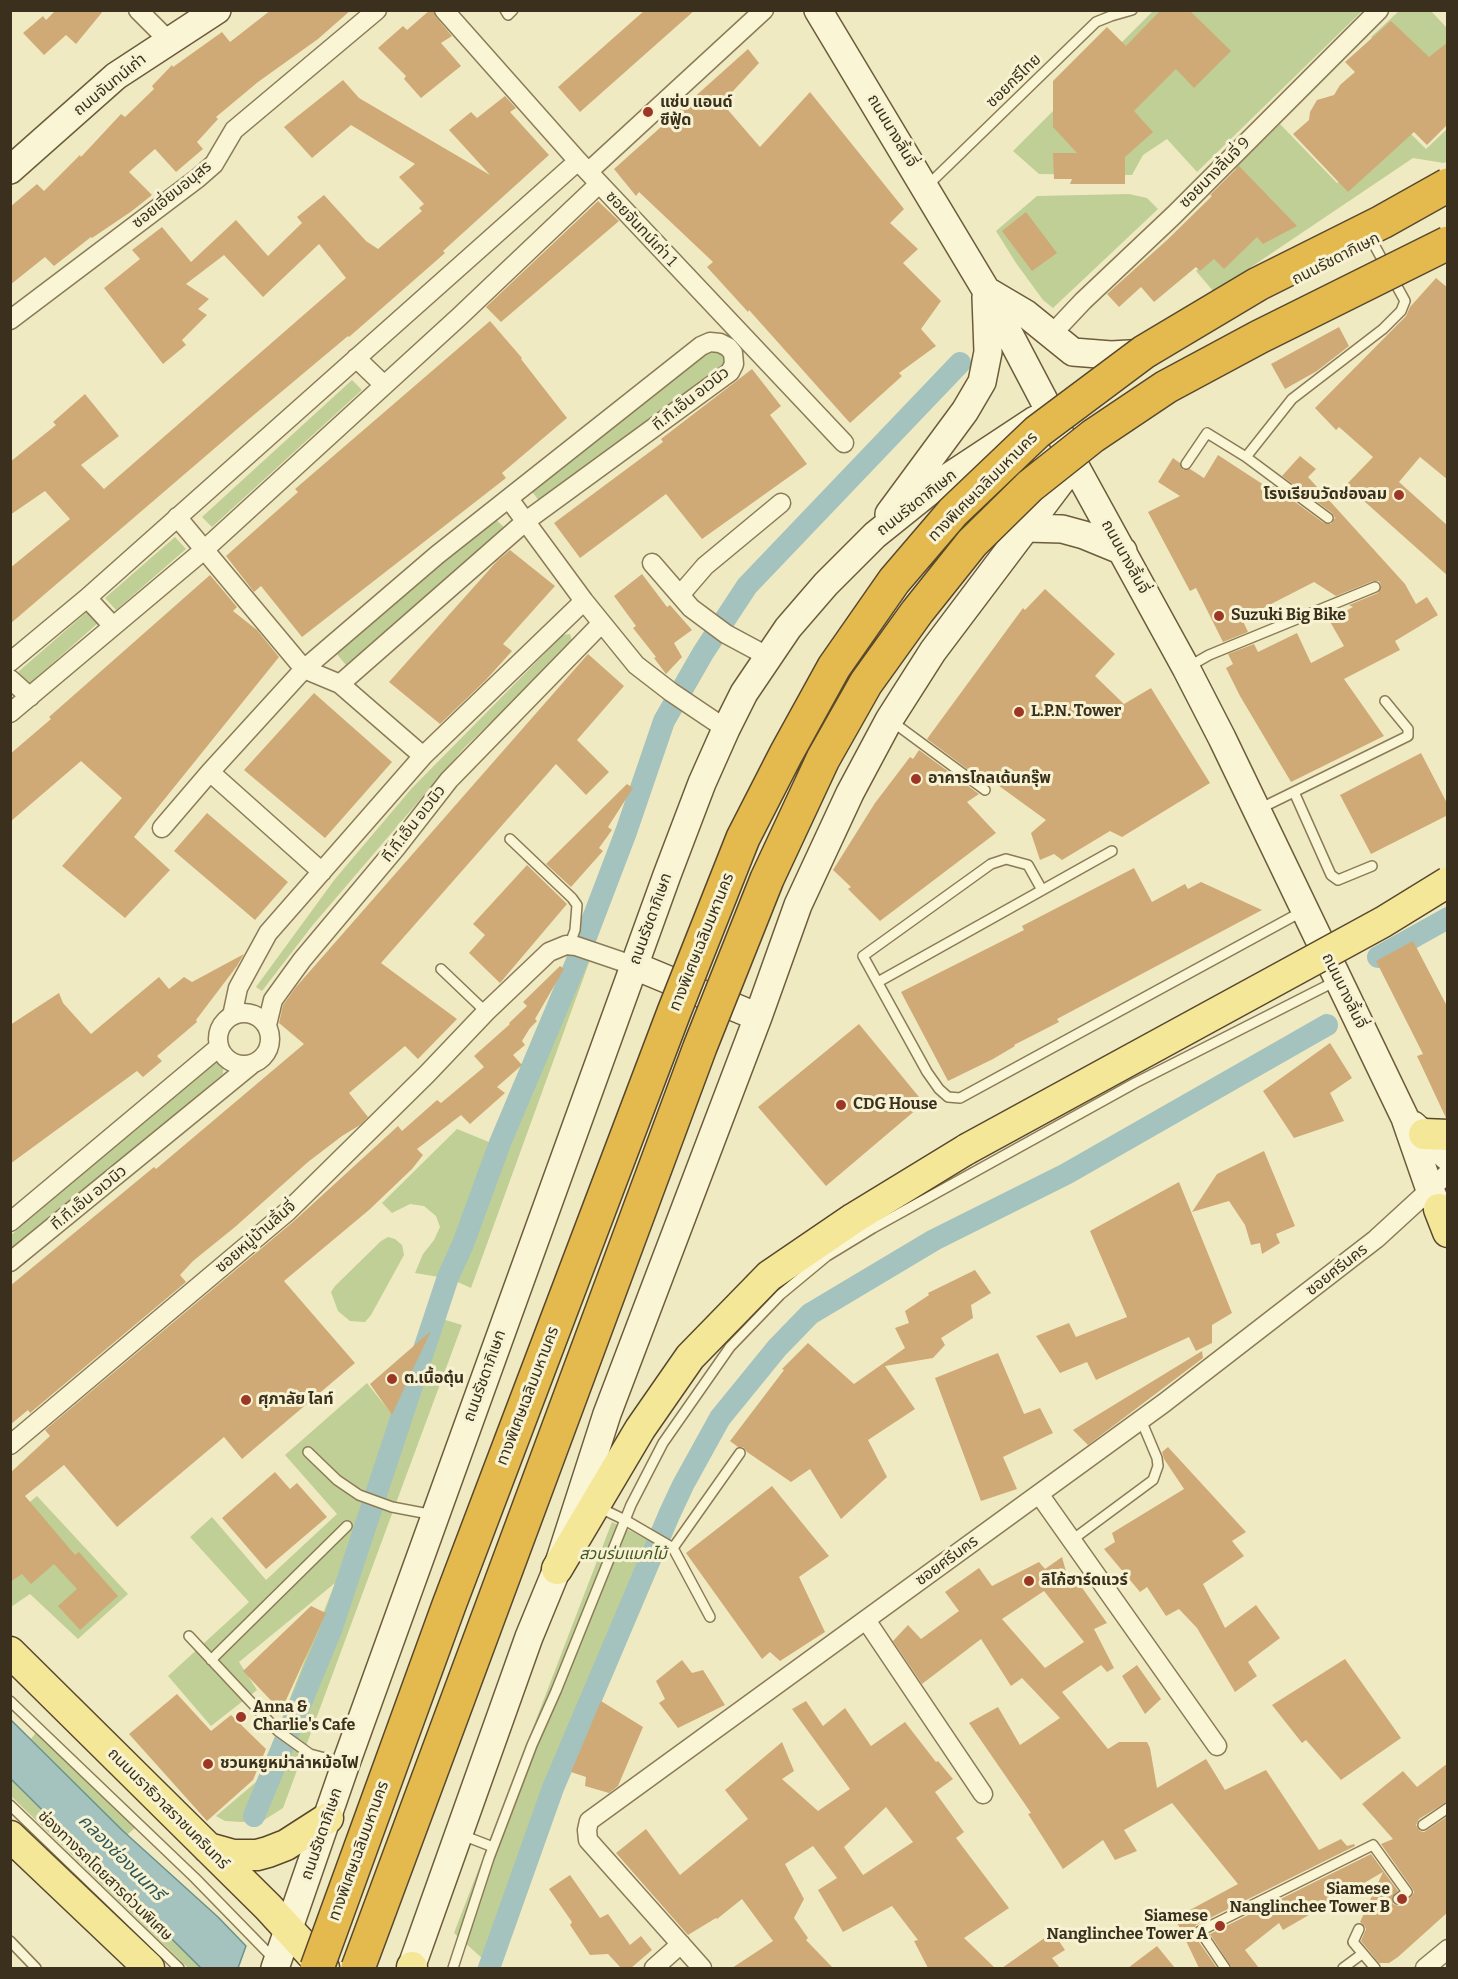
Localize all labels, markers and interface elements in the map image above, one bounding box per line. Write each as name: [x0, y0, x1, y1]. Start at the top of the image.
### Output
street label: ถนนจันทน์เก่า: [70, 50, 150, 120]
street label: ซอยกรีไทย: [982, 50, 1046, 112]
street label: ถนนนางลิ้นจี่: [863, 91, 921, 171]
place label: แซ่บ แอนด์ ซีฟู้ด: [660, 93, 733, 131]
marker: แซ่บ แอนด์ ซีฟู้ด: [641, 105, 655, 119]
street label: ซอยนางลิ้นจี่ 9: [1176, 134, 1254, 212]
street label: ซอยเอี่ยมอนุสร: [128, 157, 216, 233]
street label: ซอยจันทน์เก่า 1: [601, 187, 681, 271]
street label: ถนนรัชดาภิเษก: [1289, 229, 1383, 289]
street label: ที.ที.เอ็น อเวนิว: [649, 363, 733, 435]
street label: ทางพิเศษเฉลิมมหานคร: [924, 428, 1042, 546]
street label: ถนนรัชดาภิเษก: [873, 466, 961, 540]
place label: โรงเรียนวัดช่องลม: [1264, 485, 1387, 505]
marker: โรงเรียนวัดช่องลม: [1392, 488, 1406, 502]
street label: ถนนนางลิ้นจี่: [1097, 517, 1153, 597]
place label: Suzuki Big Bike: [1231, 606, 1346, 626]
marker: Suzuki Big Bike: [1212, 609, 1226, 623]
place label: L.P.N. Tower: [1031, 702, 1121, 722]
marker: L.P.N. Tower: [1012, 705, 1026, 719]
place label: อาคารโกลเด้นกรุ๊พ: [928, 769, 1051, 789]
marker: อาคารโกลเด้นกรุ๊พ: [909, 772, 923, 786]
street label: ที.ที.เอ็น อเวนิว: [378, 782, 450, 866]
street label: ถนนรัชดาภิเษก: [626, 870, 676, 968]
street label: ทางพิเศษเฉลิมมหานคร: [666, 870, 738, 1014]
street label: ถนนนางลิ้นจี่: [1317, 950, 1371, 1032]
place label: CDG House: [853, 1095, 937, 1115]
marker: CDG House: [834, 1098, 848, 1112]
street label: ที.ที.เอ็น อเวนิว: [47, 1162, 131, 1234]
street label: ซอยหมู่บ้านลิ้นจี่: [212, 1197, 300, 1277]
street label: ซอยศรีนคร: [1302, 1240, 1372, 1300]
street label: ทางพิเศษเฉลิมมหานคร: [493, 1324, 563, 1468]
street label: ถนนรัชดาภิเษก: [460, 1327, 510, 1425]
place label: ต.เนื้อตุ๋น: [404, 1369, 464, 1389]
marker: ต.เนื้อตุ๋น: [385, 1372, 399, 1386]
place label: ศุภาลัย ไลท์: [258, 1390, 333, 1410]
marker: ศุภาลัย ไลท์: [239, 1393, 253, 1407]
street label: ซอยศรีนคร: [912, 1532, 982, 1590]
park label: สวนร่มแมกไม้: [579, 1545, 667, 1565]
place label: ลิโก้ฮาร์ดแวร์: [1041, 1571, 1128, 1591]
marker: ลิโก้ฮาร์ดแวร์: [1022, 1574, 1036, 1588]
place label: Anna & Charlie's Cafe: [253, 1698, 355, 1736]
marker: Anna & Charlie's Cafe: [234, 1710, 248, 1724]
street label: ถนนนราธิวาสราชนครินทร์: [103, 1744, 233, 1874]
place label: ชวนหยูหม่าล่าหม้อไฟ: [220, 1754, 358, 1774]
marker: ชวนหยูหม่าล่าหม้อไฟ: [201, 1757, 215, 1771]
street label: ทางพิเศษเฉลิมมหานคร: [325, 1779, 393, 1923]
street label: ถนนรัชดาภิเษก: [297, 1785, 347, 1883]
street label: ช่องทางรถโดยสารด่วนพิเศษ: [34, 1807, 176, 1945]
water label: คลองช่องนนทรี: [73, 1810, 169, 1906]
place label: Siamese Nanglinchee Tower B: [1230, 1880, 1390, 1918]
marker: Siamese Nanglinchee Tower B: [1395, 1892, 1409, 1906]
place label: Siamese Nanglinchee Tower A: [1047, 1907, 1208, 1945]
marker: Siamese Nanglinchee Tower A: [1213, 1919, 1227, 1933]

